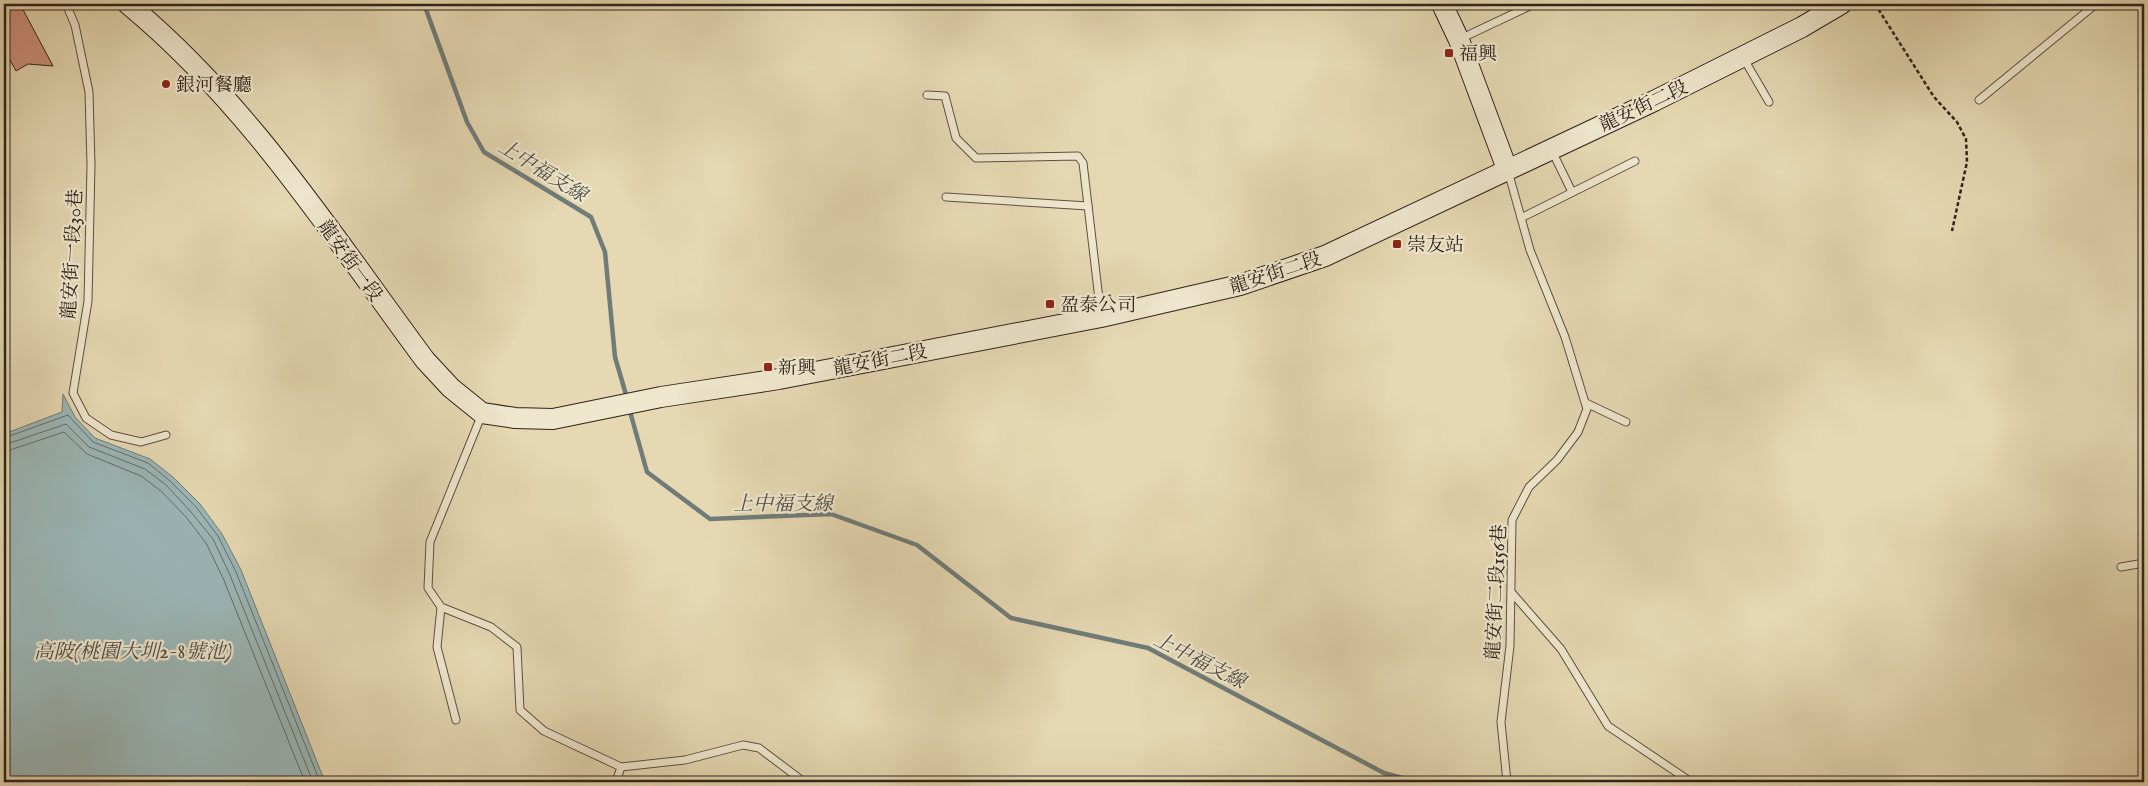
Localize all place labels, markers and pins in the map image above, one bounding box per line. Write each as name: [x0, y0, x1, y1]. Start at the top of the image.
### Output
place label: 福興: [1459, 43, 1497, 67]
marker: 福興: [1443, 47, 1455, 59]
place label: 銀河餐廳: [176, 74, 252, 98]
marker: 銀河餐廳: [160, 78, 172, 90]
place label: 崇友站: [1407, 234, 1464, 258]
marker: 崇友站: [1391, 238, 1403, 250]
place label: 盈泰公司: [1060, 294, 1136, 318]
marker: 盈泰公司: [1044, 298, 1056, 310]
place label: 新興: [778, 357, 816, 381]
marker: 新興: [762, 361, 774, 373]

